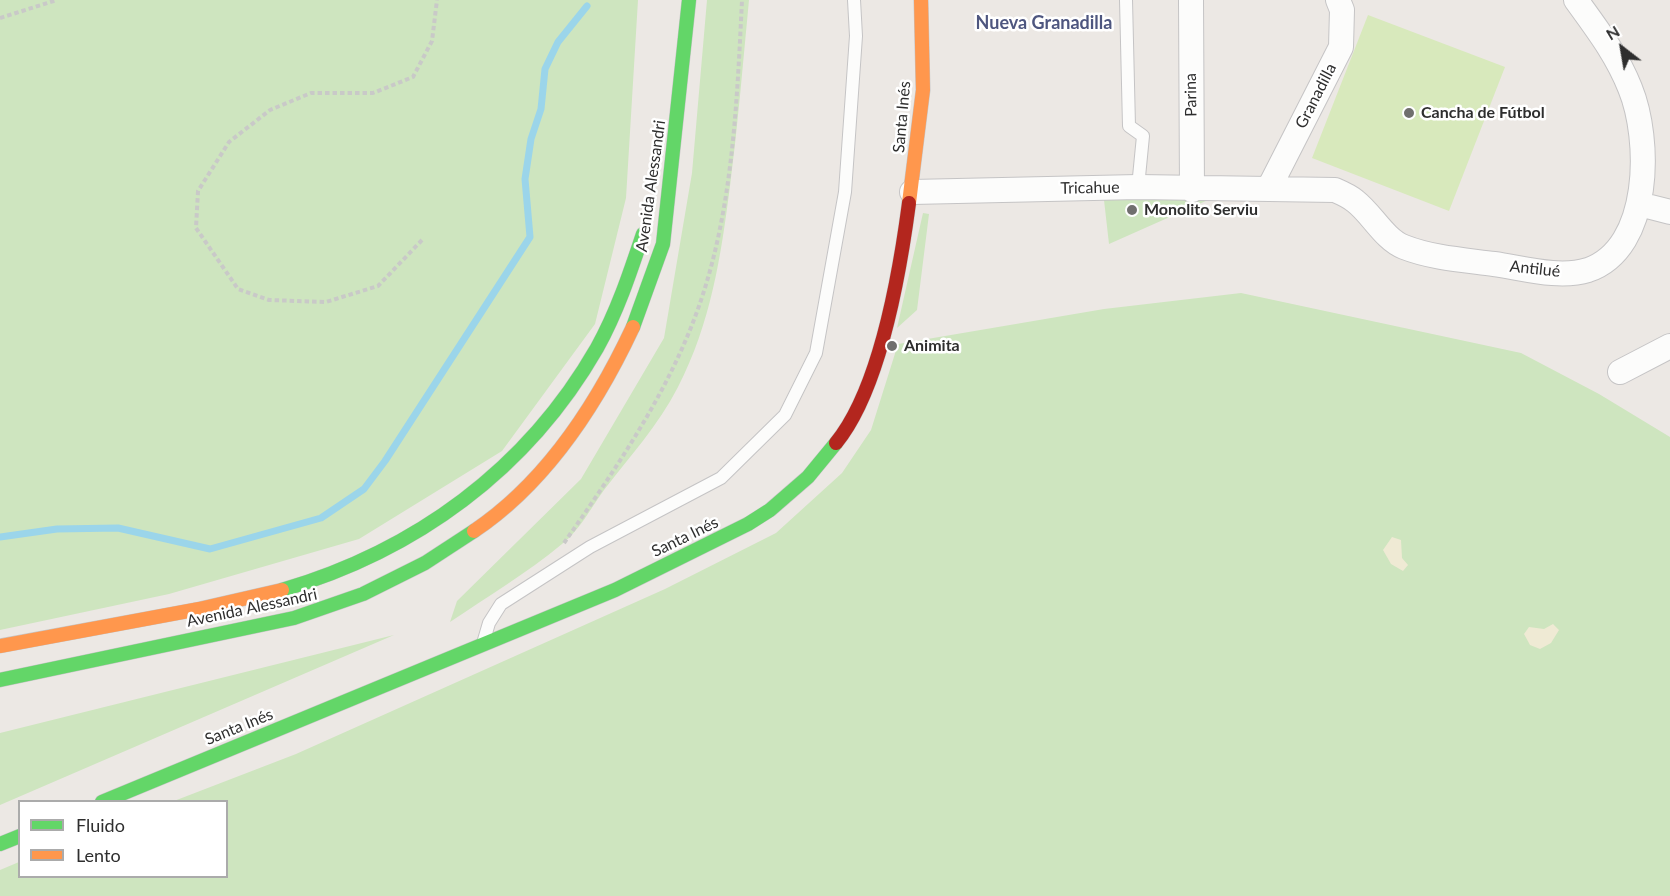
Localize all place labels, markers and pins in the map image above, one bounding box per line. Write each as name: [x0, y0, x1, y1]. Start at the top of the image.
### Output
place label: Cancha de Fútbol: [1421, 103, 1545, 123]
marker: Cancha de Fútbol: [1402, 106, 1416, 120]
place label: Monolito Serviu: [1144, 200, 1258, 220]
marker: Monolito Serviu: [1125, 203, 1139, 217]
place label: Animita: [904, 336, 960, 356]
marker: Animita: [885, 339, 899, 353]

